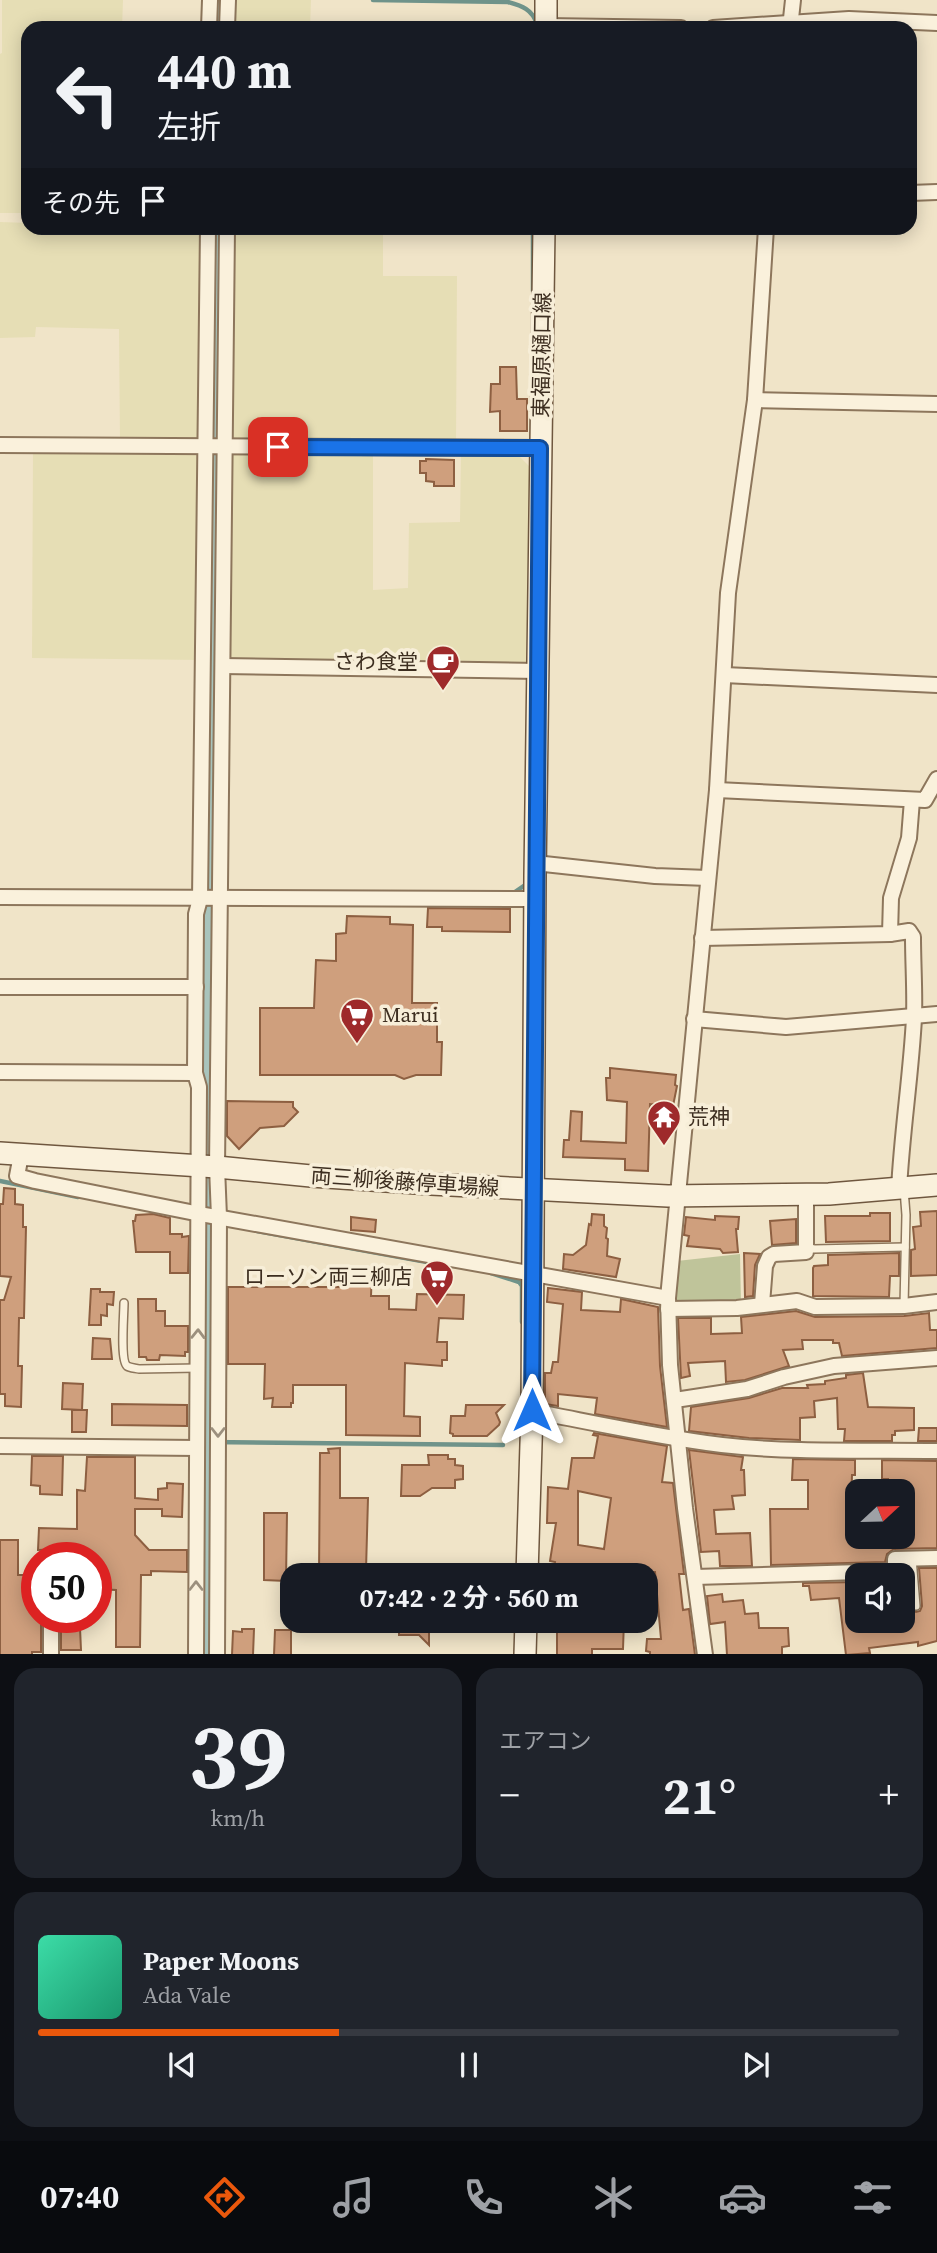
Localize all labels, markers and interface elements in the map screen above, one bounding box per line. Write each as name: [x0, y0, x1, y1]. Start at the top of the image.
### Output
text: 440 m: [157, 37, 292, 104]
icon: left: [42, 49, 133, 140]
text: 左折: [157, 105, 221, 149]
icon: arrive: [134, 182, 172, 220]
text: その先: [42, 185, 120, 221]
street label: 東福原樋口線: [526, 292, 557, 418]
pin: [248, 417, 308, 477]
icon: arrive: [259, 428, 297, 466]
cafe icon: さわ食堂: [424, 643, 462, 692]
place label: さわ食堂: [334, 647, 418, 676]
supermarket icon: Marui: [338, 996, 376, 1045]
place label: Marui: [382, 1000, 439, 1029]
temple icon: 荒神: [645, 1098, 683, 1147]
place label: 荒神: [688, 1102, 730, 1131]
street label: 両三柳後藤停車場線: [310, 1160, 500, 1203]
supermarket icon: ローソン両三柳店: [418, 1258, 456, 1307]
place label: ローソン両三柳店: [244, 1262, 412, 1291]
one-way arrow: [191, 1329, 206, 1340]
position arrow: [495, 1373, 569, 1447]
one-way arrow: [210, 1428, 226, 1438]
north arrow: [845, 1479, 915, 1549]
map controls: [845, 1479, 915, 1633]
speed limit sign: 50: [21, 1542, 112, 1633]
button: sound: [845, 1563, 915, 1633]
text: 07:42 · 2 分 · 560 m: [359, 1580, 579, 1616]
one-way arrow: [188, 1581, 204, 1591]
text: 39: [188, 1694, 287, 1818]
text: エアコン: [500, 1725, 592, 1757]
text: 21°: [663, 1760, 736, 1831]
text: −: [500, 1769, 520, 1821]
text: +: [879, 1769, 899, 1821]
text: km/h: [210, 1802, 265, 1834]
text: Paper Moons: [143, 1943, 299, 1979]
text: Ada Vale: [143, 1979, 231, 2011]
icon: previous: [163, 2046, 201, 2084]
icon: pause: [450, 2046, 488, 2084]
icon: next: [737, 2046, 775, 2084]
icon: directions: [200, 2173, 249, 2222]
icon: music: [329, 2173, 378, 2222]
icon: phone: [459, 2173, 508, 2222]
icon: climate: [589, 2173, 638, 2222]
icon: car: [718, 2173, 767, 2222]
icon: filters: [848, 2173, 897, 2222]
text: 07:40: [40, 2175, 119, 2219]

